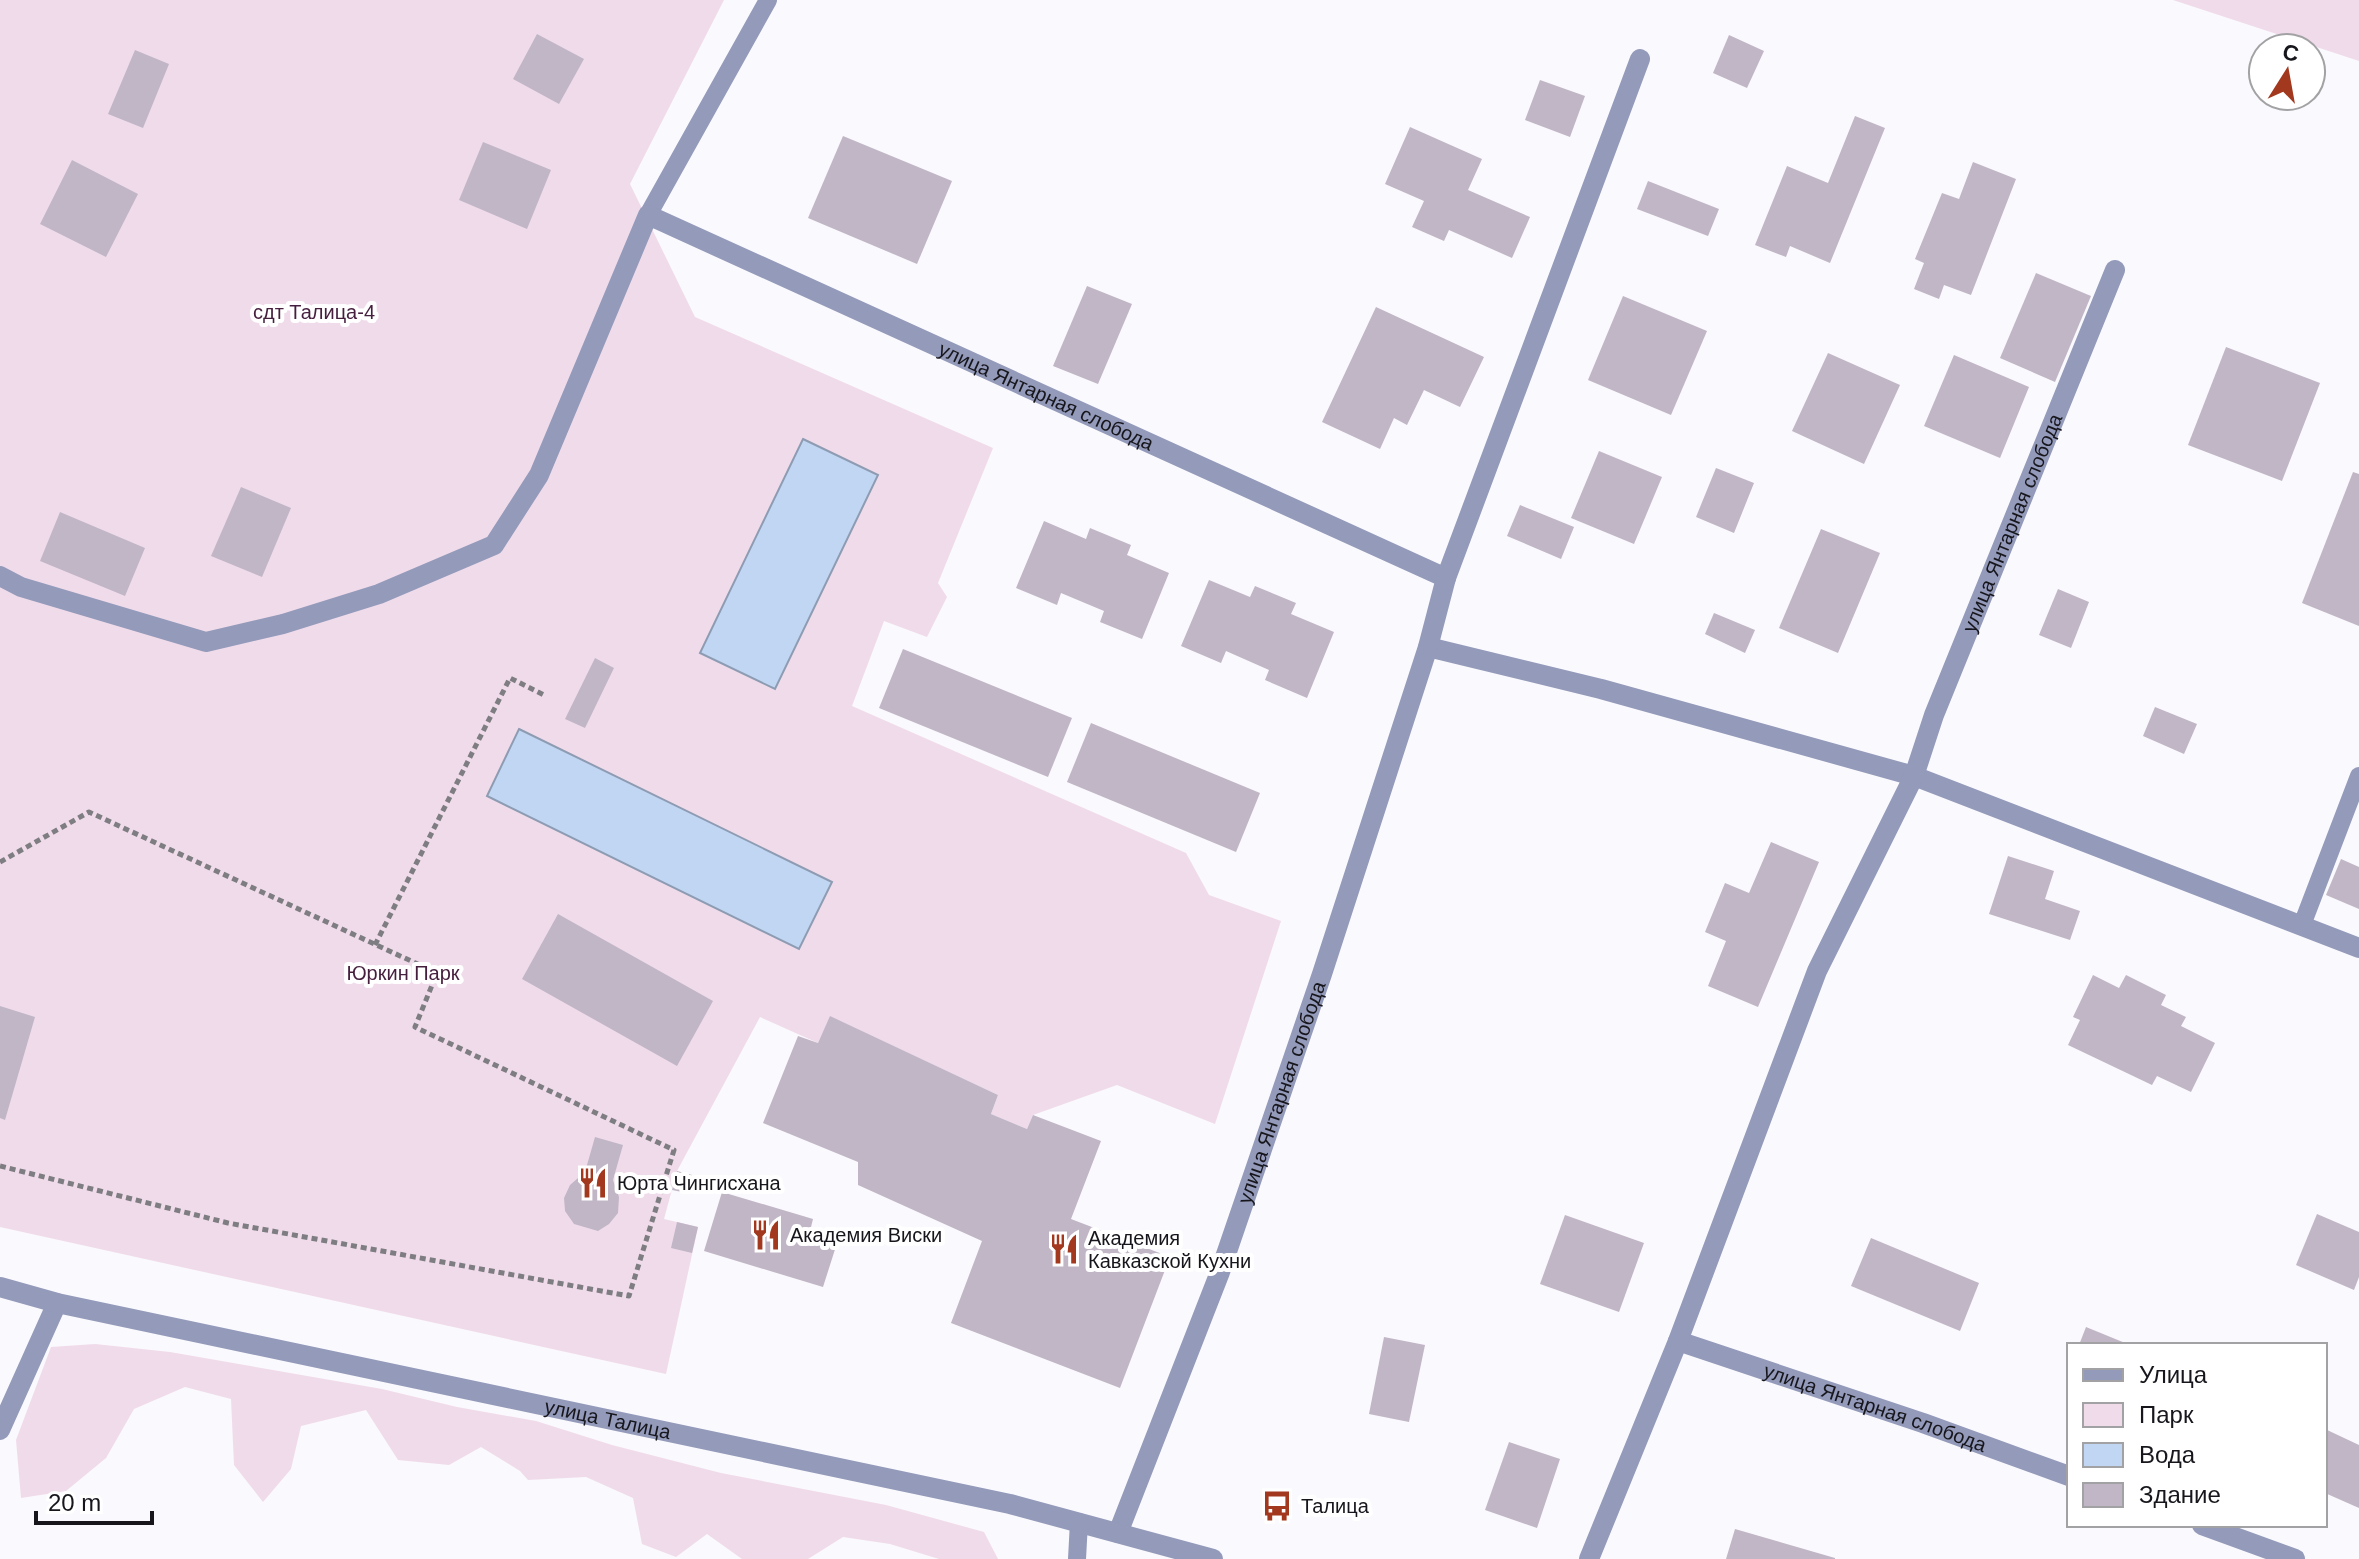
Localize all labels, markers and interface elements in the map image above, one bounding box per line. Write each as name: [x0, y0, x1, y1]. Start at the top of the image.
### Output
north arrow: [2247, 32, 2327, 112]
text: С: [2281, 39, 2301, 67]
park label: сдт Талица-4: [253, 301, 375, 323]
street label: улица Янтарная слобода: [935, 338, 1158, 455]
street label: улица Янтарная слобода: [1958, 410, 2067, 635]
park label: Юркин Парк: [346, 962, 460, 984]
street label: улица Янтарная слобода: [1233, 977, 1330, 1207]
restaurant icon: Юрта Чингисхана: [576, 1166, 610, 1200]
place label: Юрта Чингисхана: [617, 1172, 781, 1194]
restaurant icon: Академия Виски: [749, 1218, 783, 1252]
place label: Академия Виски: [790, 1224, 942, 1246]
place label: Академия Кавказской Кухни: [1088, 1227, 1251, 1272]
restaurant icon: Академия Кавказской Кухни: [1047, 1232, 1081, 1266]
legend: [2067, 1343, 2327, 1527]
street label: улица Янтарная слобода: [1761, 1359, 1990, 1456]
text: Улица: [2139, 1361, 2208, 1388]
street label: улица Талица: [543, 1395, 674, 1443]
text: Парк: [2139, 1401, 2194, 1428]
text: Вода: [2139, 1441, 2196, 1468]
scale bar: [36, 1475, 152, 1525]
text: Здание: [2139, 1481, 2221, 1508]
text: 20 m: [48, 1489, 101, 1516]
bus stop icon: Талица: [1260, 1489, 1294, 1523]
place label: Талица: [1301, 1495, 1370, 1517]

